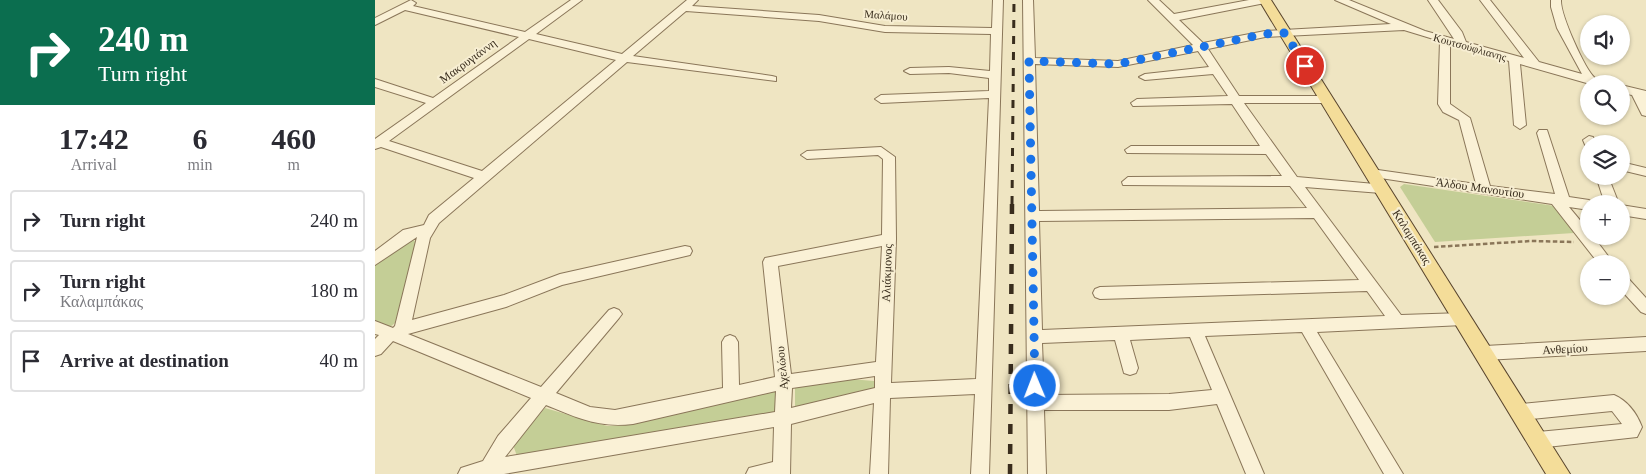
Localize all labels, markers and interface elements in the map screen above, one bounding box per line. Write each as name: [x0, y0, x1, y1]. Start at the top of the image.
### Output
street label: Μαλάμου: [864, 7, 909, 23]
map controls: [1580, 15, 1630, 305]
button: sound: [1580, 15, 1630, 65]
icon: right: [15, 20, 80, 85]
text: 240 m: [98, 20, 188, 59]
street label: Κουτσούφλιανης: [1432, 31, 1509, 63]
street label: Μακρυγιάννη: [437, 36, 499, 86]
pin: [1284, 45, 1326, 87]
icon: arrive: [1291, 52, 1319, 80]
text: Turn right: [98, 61, 187, 86]
button: search: [1580, 75, 1630, 125]
text: 17:42: [59, 122, 129, 155]
text: 6: [192, 122, 207, 155]
text: 460: [271, 122, 316, 155]
button: layers: [1580, 135, 1630, 185]
text: Arrival: [71, 156, 117, 173]
text: min: [188, 156, 212, 173]
text: m: [287, 156, 300, 173]
street label: Άλδου Μανουτίου: [1435, 175, 1525, 201]
button: +: [1580, 195, 1630, 245]
icon: right: [17, 207, 45, 235]
street label: Καλαμπάκας: [1390, 207, 1435, 267]
text: Turn right: [60, 210, 145, 231]
text: 240 m: [310, 210, 358, 231]
street label: Αλιάκμονος: [879, 243, 895, 302]
button: −: [1580, 255, 1630, 305]
text: Turn right: [60, 271, 145, 292]
icon: right: [17, 277, 45, 305]
text: 180 m: [310, 280, 358, 301]
text: Καλαμπάκας: [60, 293, 143, 310]
street label: Ανθεμίου: [1542, 341, 1588, 357]
street label: Αχελώου: [773, 345, 791, 390]
icon: arrive: [17, 347, 45, 375]
text: Arrive at destination: [60, 350, 229, 371]
text: 40 m: [319, 350, 358, 371]
position arrow: [1008, 359, 1060, 411]

